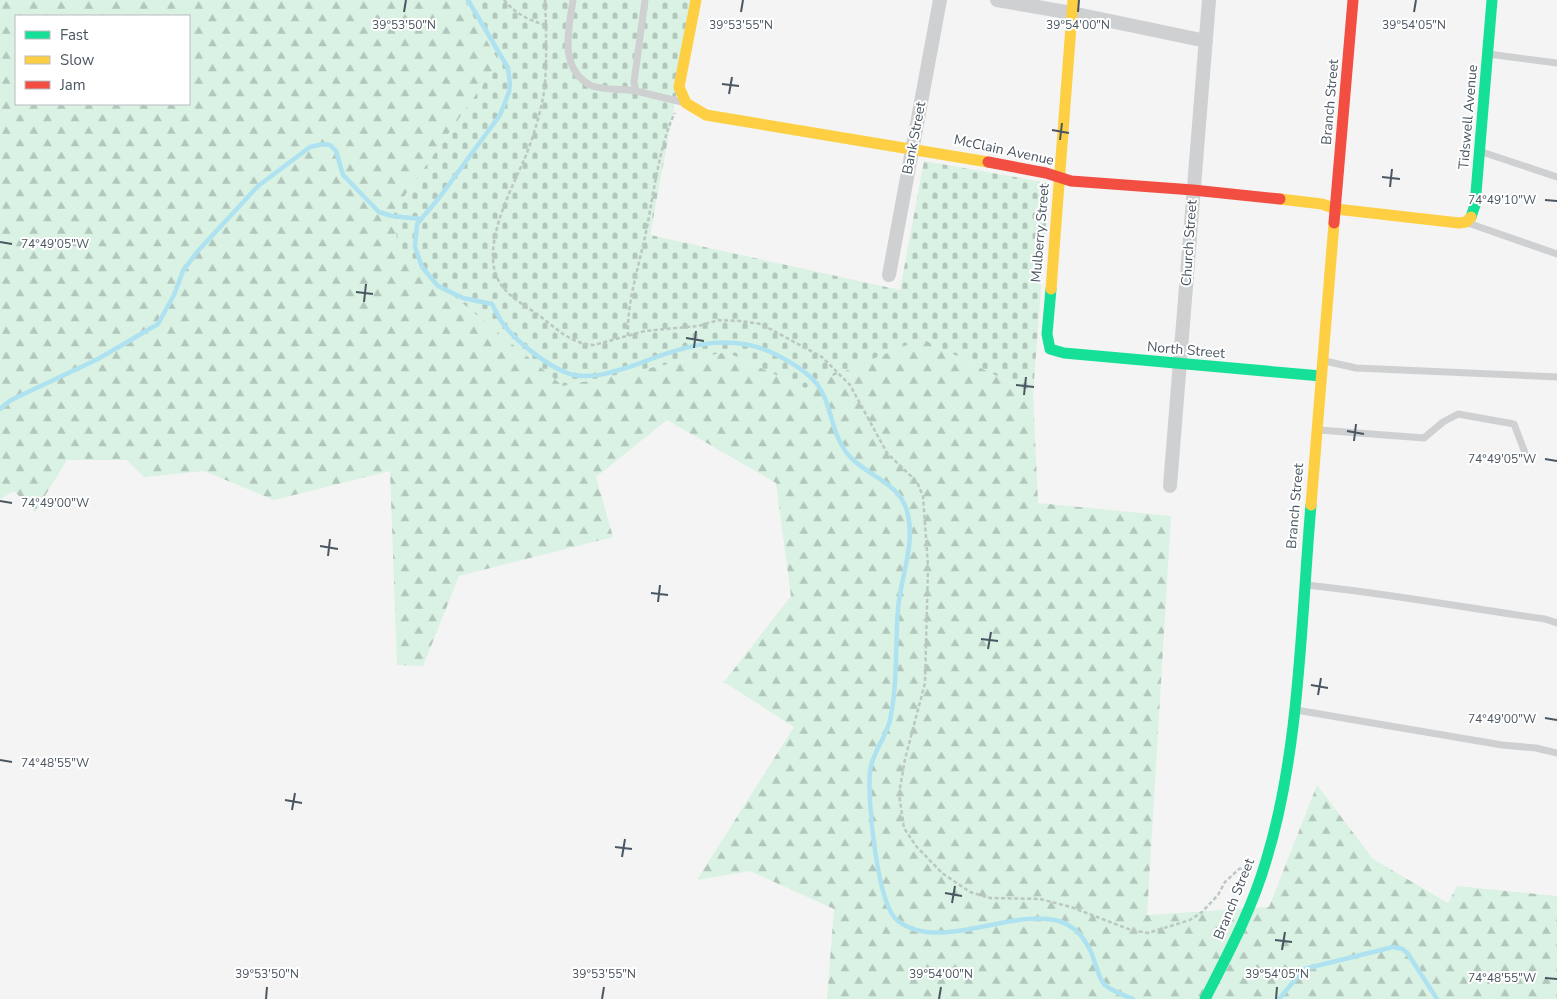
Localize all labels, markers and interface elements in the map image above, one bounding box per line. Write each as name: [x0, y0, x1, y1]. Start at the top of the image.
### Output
legend: [15, 15, 190, 105]
text: 39°53'50"N: [372, 17, 436, 33]
text: 39°53'55"N: [709, 17, 773, 33]
text: 39°54'00"N: [1046, 17, 1110, 33]
text: 39°54'05"N: [1382, 17, 1446, 33]
text: Fast: [60, 25, 89, 45]
text: Slow: [60, 50, 95, 70]
street label: Branch Street: [1317, 58, 1343, 146]
street label: Tidswell Avenue: [1454, 64, 1482, 170]
text: Jam: [59, 75, 86, 95]
street label: Bank Street: [898, 100, 930, 176]
street label: McClain Avenue: [952, 130, 1056, 170]
street label: Mulberry Street: [1026, 183, 1054, 283]
text: 74°49'10"W: [1468, 192, 1536, 208]
street label: Church Street: [1177, 199, 1201, 287]
text: 74°49'05"W: [21, 236, 89, 252]
street label: North Street: [1146, 337, 1226, 363]
text: 74°49'05"W: [1468, 451, 1536, 467]
street label: Branch Street: [1282, 462, 1308, 550]
text: 74°49'00"W: [21, 495, 89, 511]
text: 74°49'00"W: [1468, 711, 1536, 727]
text: 74°48'55"W: [21, 755, 89, 771]
street label: Branch Street: [1209, 855, 1259, 942]
text: 39°53'50"N: [235, 966, 299, 982]
text: 39°53'55"N: [572, 966, 636, 982]
text: 39°54'00"N: [909, 966, 973, 982]
text: 39°54'05"N: [1245, 966, 1309, 982]
text: 74°48'55"W: [1468, 970, 1536, 986]

